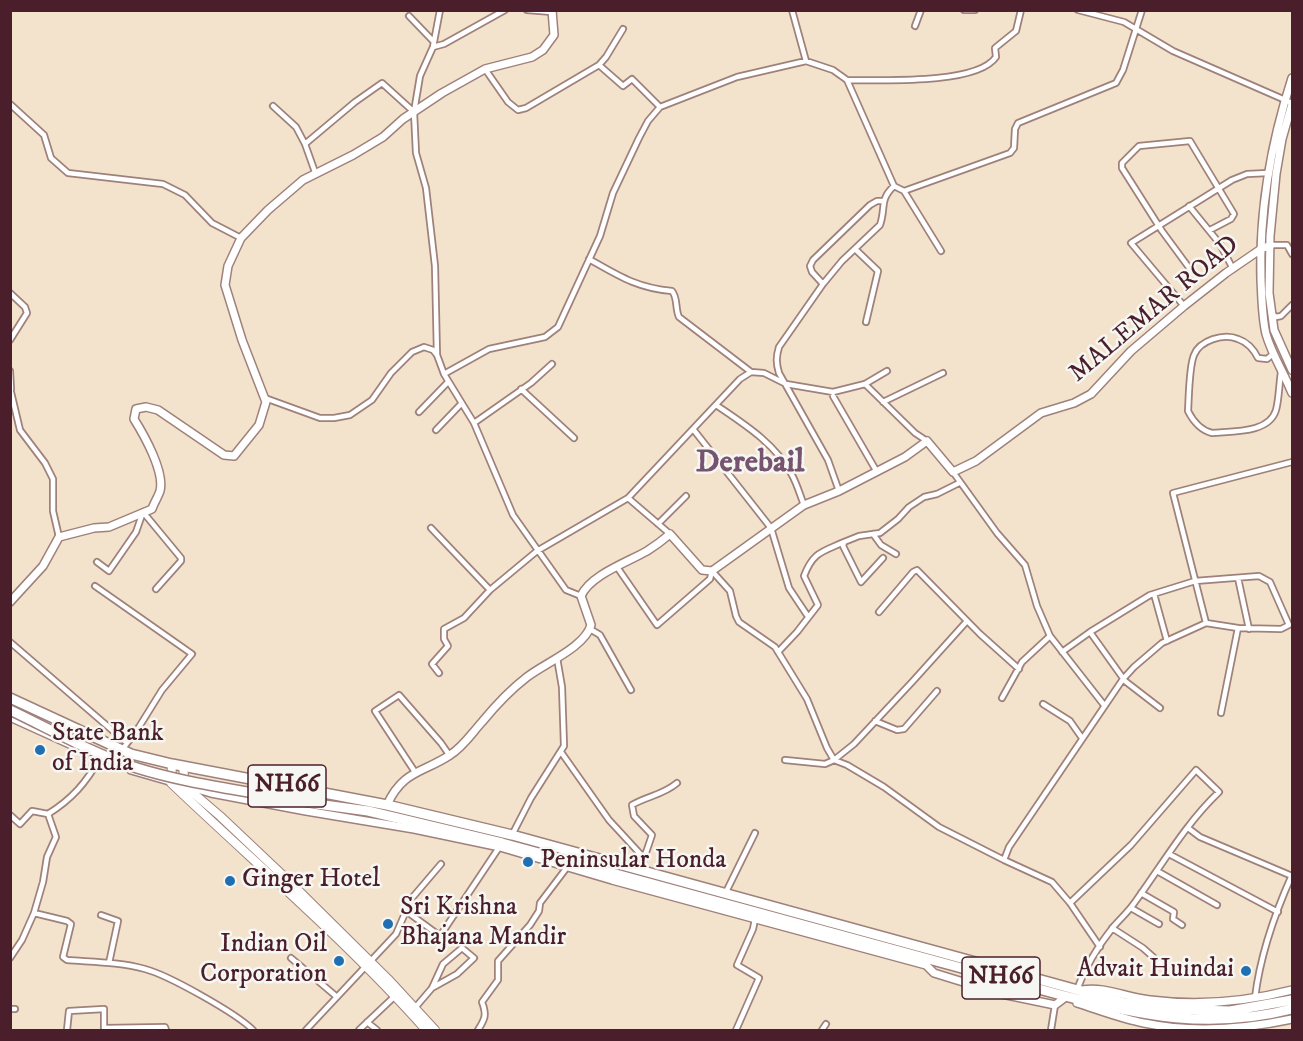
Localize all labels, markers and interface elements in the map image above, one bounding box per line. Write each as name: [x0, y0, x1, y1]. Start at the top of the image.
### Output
street label: MALEMAR ROAD: [1064, 230, 1246, 390]
district label: Derebail: [696, 445, 804, 483]
place label: State Bank of India: [52, 719, 164, 780]
marker: State Bank of India: [33, 743, 47, 757]
road number: NH66: [248, 765, 326, 807]
place label: Peninsular Honda: [540, 846, 726, 878]
marker: Peninsular Honda: [521, 855, 535, 869]
place label: Ginger Hotel: [242, 865, 380, 897]
marker: Ginger Hotel: [223, 874, 237, 888]
place label: Sri Krishna Bhajana Mandir: [400, 893, 566, 954]
marker: Sri Krishna Bhajana Mandir: [381, 917, 395, 931]
place label: Indian Oil Corporation: [200, 930, 327, 992]
marker: Indian Oil Corporation: [332, 954, 346, 968]
place label: Advait Huindai: [1077, 955, 1234, 987]
road number: NH66: [962, 957, 1040, 999]
marker: Advait Huindai: [1239, 964, 1253, 978]

